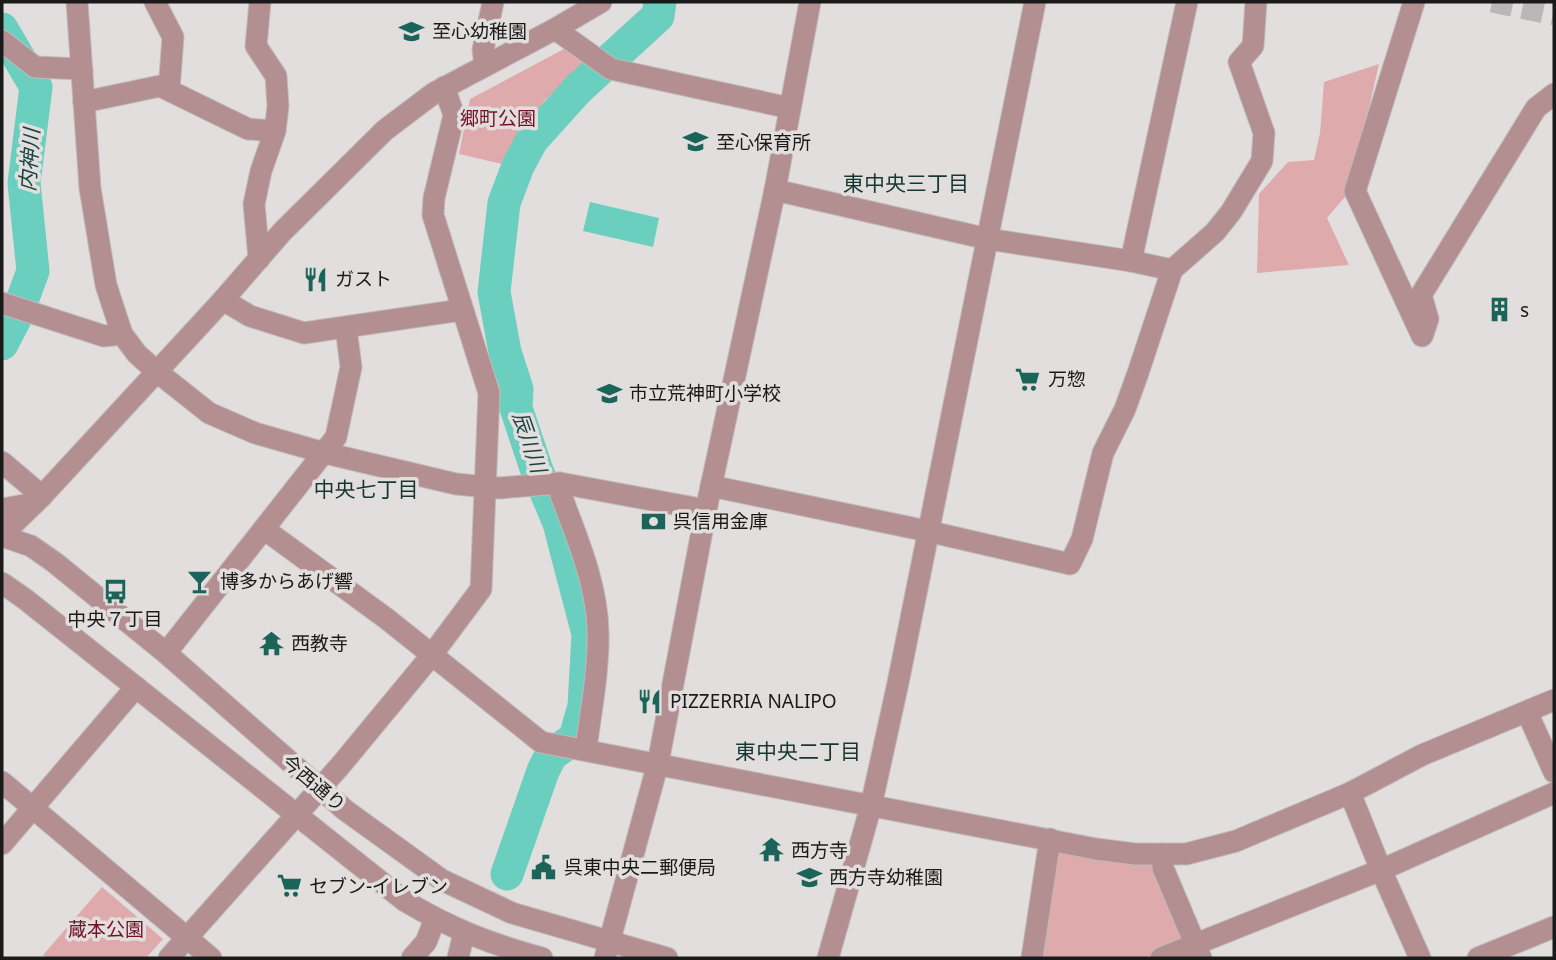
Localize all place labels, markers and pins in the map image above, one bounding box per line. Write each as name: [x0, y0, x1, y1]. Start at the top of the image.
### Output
school or university icon: 至心幼稚園: [398, 17, 426, 45]
place label: 至心幼稚園: [432, 18, 527, 44]
school or university icon: 至心保育所: [682, 128, 710, 156]
place label: 至心保育所: [716, 129, 811, 155]
restaurant icon: ガスト: [301, 265, 329, 293]
place label: ガスト: [335, 266, 392, 292]
building icon: s: [1486, 296, 1514, 324]
place label: s: [1520, 297, 1529, 323]
supermarket icon: 万惣: [1014, 365, 1042, 393]
place label: 万惣: [1048, 366, 1086, 392]
school or university icon: 市立荒神町小学校: [595, 379, 623, 407]
place label: 市立荒神町小学校: [629, 380, 781, 406]
bank icon: 呉信用金庫: [639, 507, 667, 535]
place label: 呉信用金庫: [673, 508, 768, 534]
bar icon: 博多からあげ響: [186, 567, 214, 595]
place label: 博多からあげ響: [220, 568, 353, 594]
bus stop icon: 中央７丁目: [101, 577, 129, 605]
place label: 中央７丁目: [67, 606, 163, 632]
temple icon: 西教寺: [257, 629, 285, 657]
place label: 西教寺: [291, 630, 348, 656]
restaurant icon: PIZZERRIA NALIPO: [636, 687, 664, 715]
place label: PIZZERRIA NALIPO: [670, 688, 837, 714]
temple icon: 西方寺: [757, 836, 785, 864]
place label: 西方寺: [791, 837, 848, 863]
public building icon: 呉東中央二郵便局: [530, 853, 558, 881]
place label: 呉東中央二郵便局: [564, 854, 716, 880]
school or university icon: 西方寺幼稚園: [795, 863, 823, 891]
place label: 西方寺幼稚園: [829, 864, 943, 890]
supermarket icon: セブン-イレブン: [275, 872, 303, 900]
place label: セブン-イレブン: [309, 873, 448, 899]

